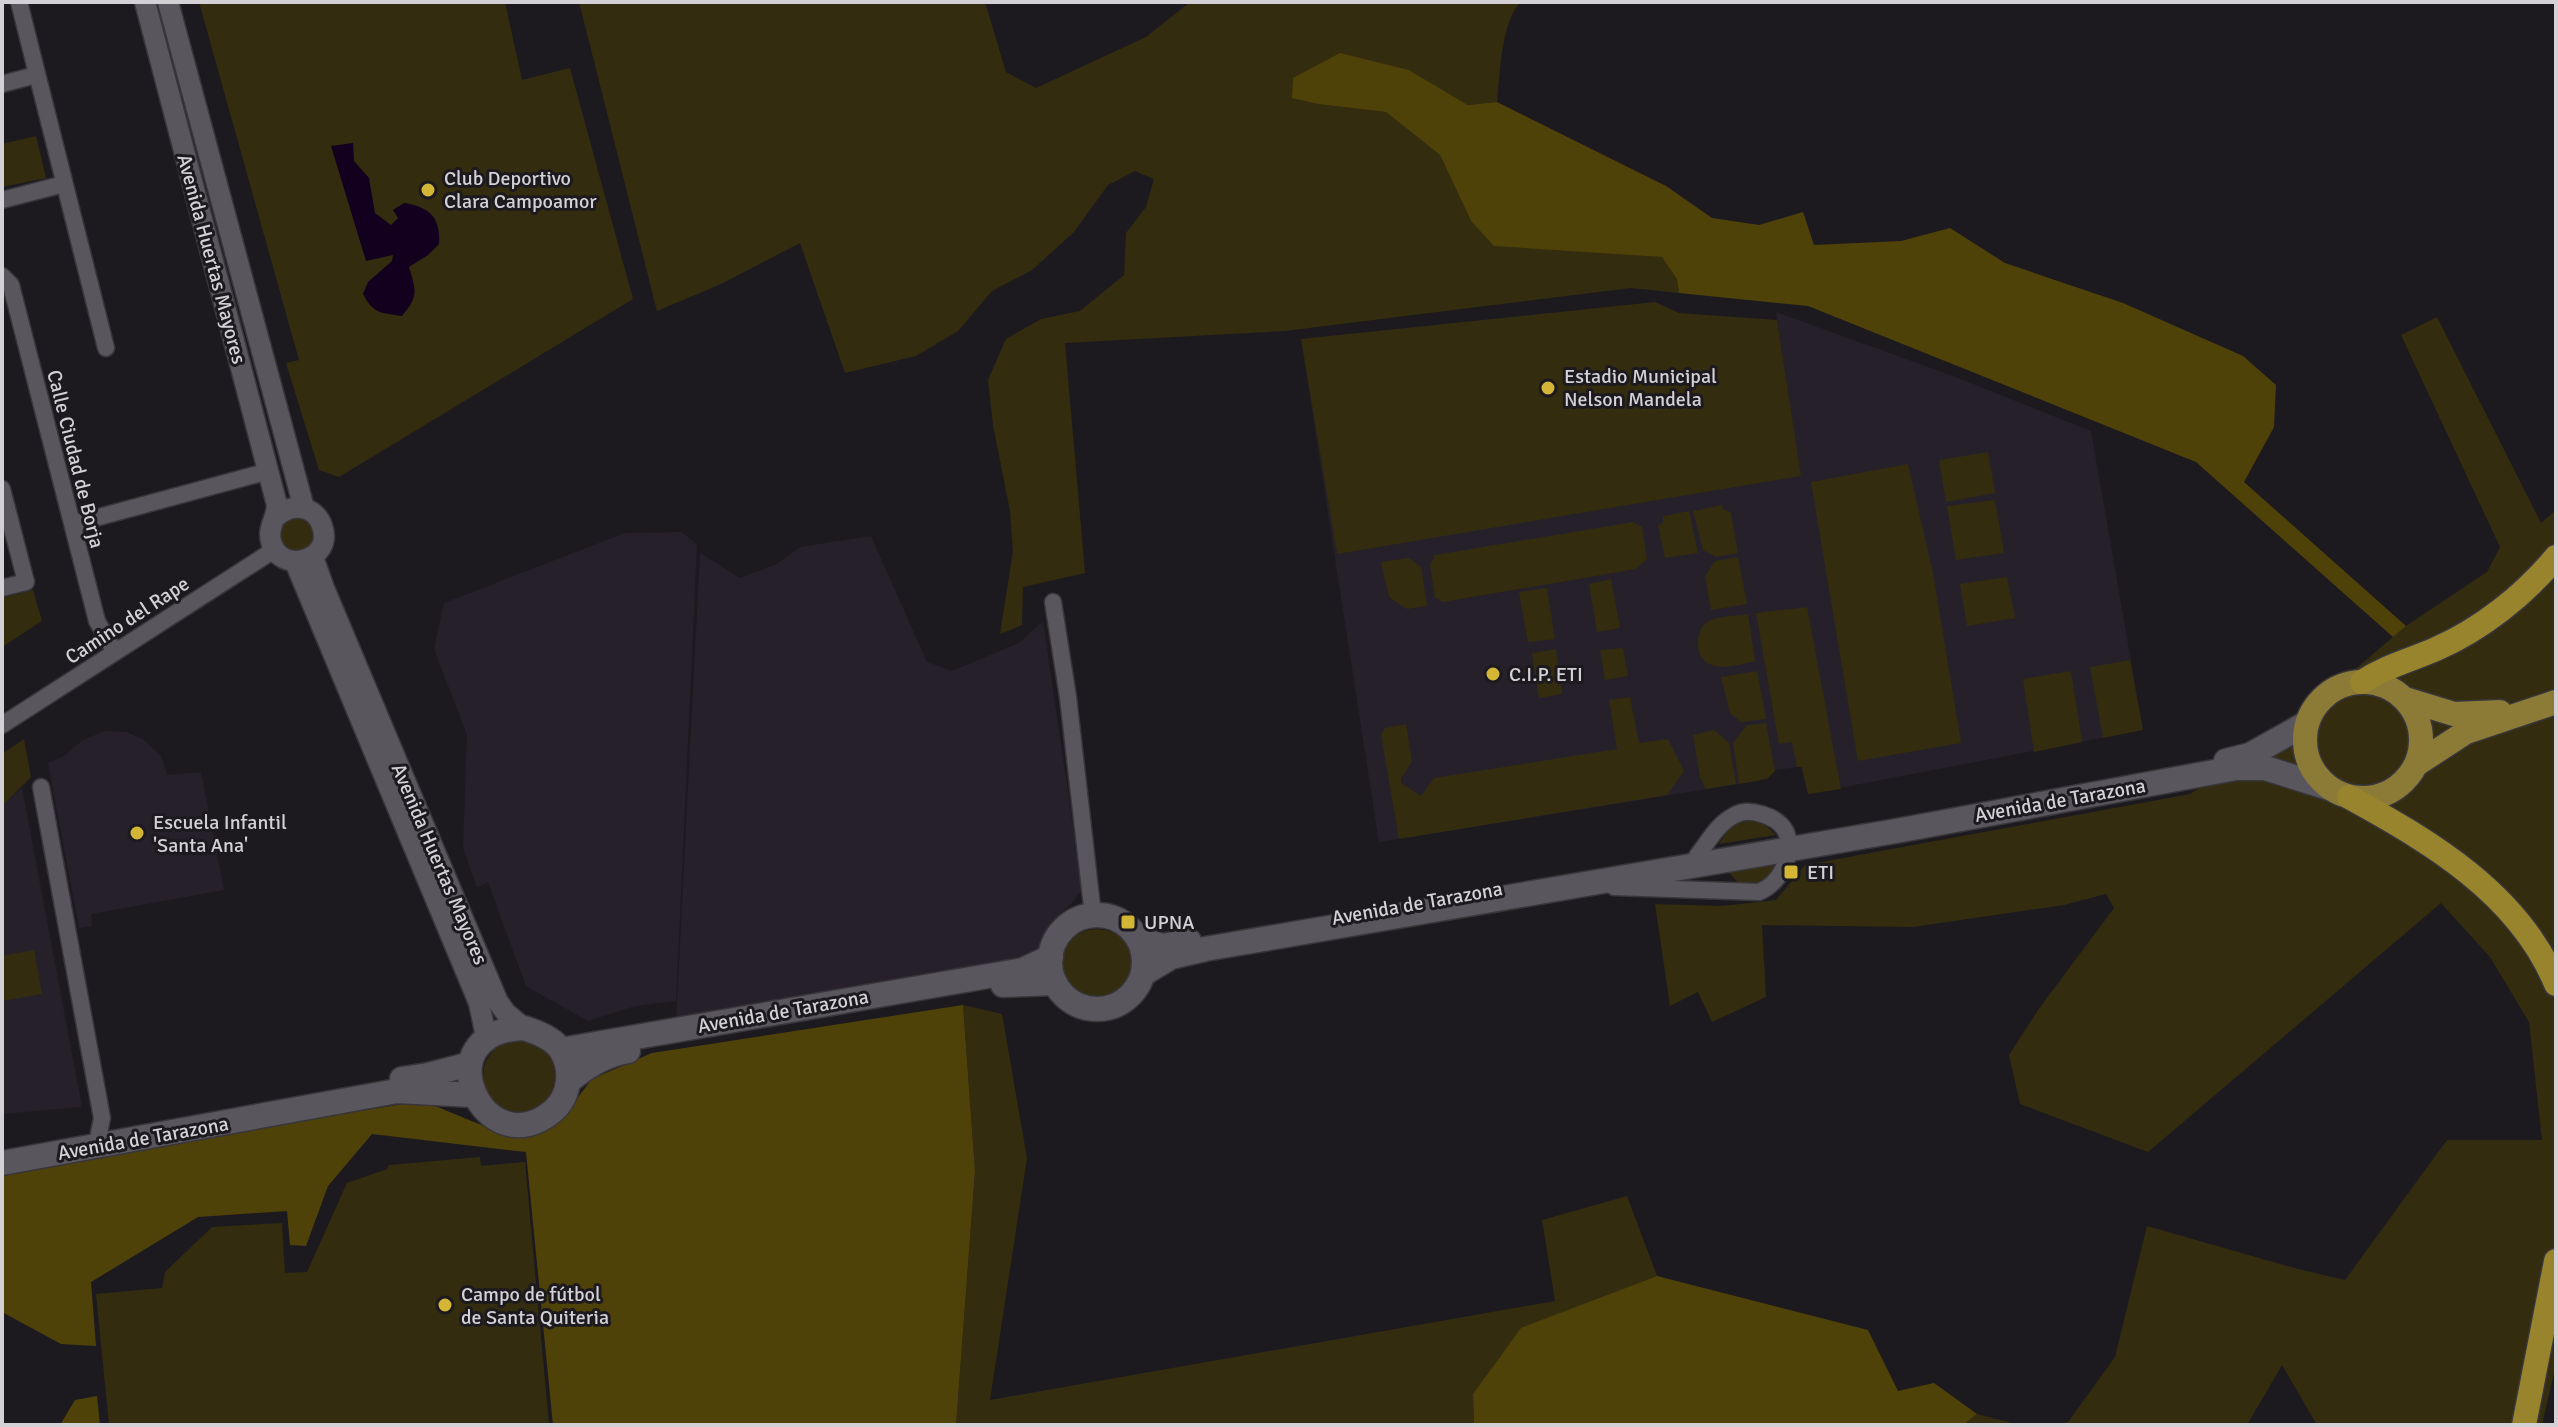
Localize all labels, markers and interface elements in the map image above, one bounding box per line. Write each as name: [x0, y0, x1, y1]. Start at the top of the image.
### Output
street label: Avenida Huertas Mayores: [171, 152, 252, 367]
place label: Club Deportivo Clara Campoamor: [444, 166, 597, 214]
marker: Club Deportivo Clara Campoamor: [419, 181, 437, 199]
place label: Estadio Municipal Nelson Mandela: [1564, 364, 1717, 412]
street label: Calle Ciudad de Borja: [41, 367, 110, 551]
marker: Estadio Municipal Nelson Mandela: [1539, 379, 1557, 397]
street label: Camino del Rape: [61, 571, 194, 670]
place label: C.I.P. ETI: [1509, 662, 1583, 687]
marker: C.I.P. ETI: [1484, 665, 1502, 683]
street label: Avenida Huertas Mayores: [386, 760, 493, 969]
street label: Avenida de Tarazona: [1973, 773, 2148, 828]
place label: Escuela Infantil 'Santa Ana': [153, 810, 287, 858]
marker: Escuela Infantil 'Santa Ana': [128, 824, 146, 842]
place label: ETI: [1807, 860, 1834, 885]
marker: ETI: [1782, 863, 1800, 881]
street label: Avenida de Tarazona: [1330, 876, 1505, 931]
place label: UPNA: [1144, 910, 1195, 935]
marker: UPNA: [1119, 913, 1137, 931]
street label: Avenida de Tarazona: [696, 984, 871, 1039]
street label: Avenida de Tarazona: [56, 1111, 231, 1166]
place label: Campo de fútbol de Santa Quiteria: [461, 1282, 609, 1330]
marker: Campo de fútbol de Santa Quiteria: [436, 1296, 454, 1314]

